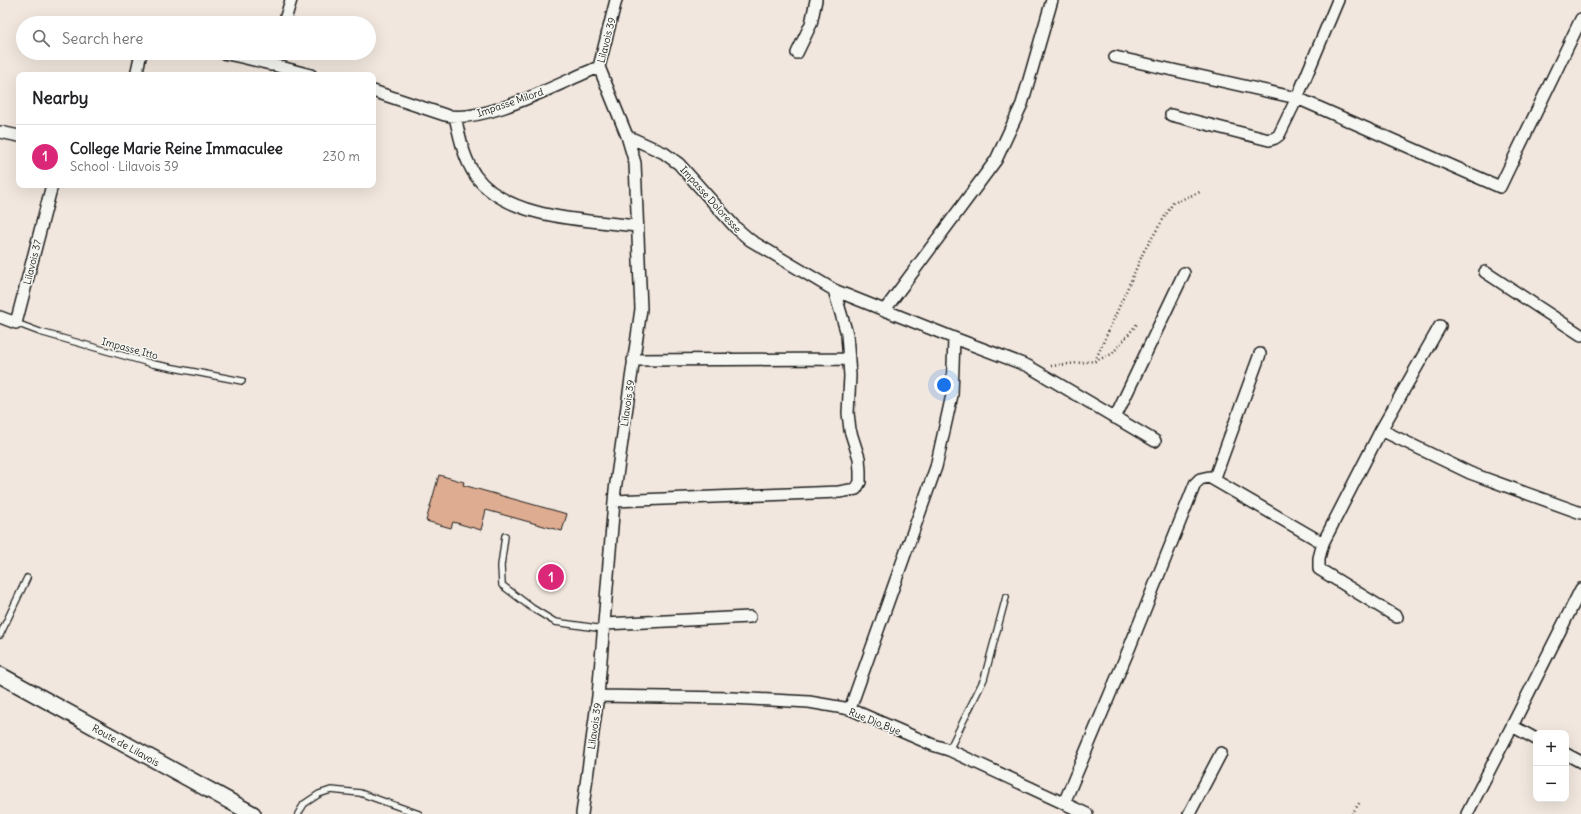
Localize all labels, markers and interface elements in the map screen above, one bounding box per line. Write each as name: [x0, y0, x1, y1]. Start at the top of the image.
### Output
search box: [16, 16, 376, 60]
street label: Lilavois 39: [595, 16, 619, 64]
icon: search: [30, 27, 52, 49]
text: Search here: [62, 29, 143, 48]
street label: Impasse Milord: [475, 85, 545, 120]
text: Nearby: [32, 87, 88, 109]
text: College Marie Reine Immaculee: [70, 139, 283, 158]
text: 1: [42, 148, 48, 165]
text: 230 m: [322, 148, 360, 165]
text: School · Lilavois 39: [70, 158, 179, 175]
street label: Impasse Doloresse: [677, 163, 744, 235]
street label: Lilavois 37: [21, 238, 44, 286]
street label: Impasse Itto: [100, 335, 160, 362]
your location: [934, 375, 954, 395]
street label: Lilavois 39: [618, 379, 637, 427]
pin: 1: [538, 562, 564, 592]
street label: Lilavois 39: [585, 702, 604, 750]
street label: Rue Djo Bye: [847, 705, 903, 738]
street label: Route de Lilavois: [90, 722, 162, 770]
map controls: [1533, 730, 1569, 802]
button: +: [1533, 730, 1569, 766]
button: −: [1533, 766, 1569, 802]

